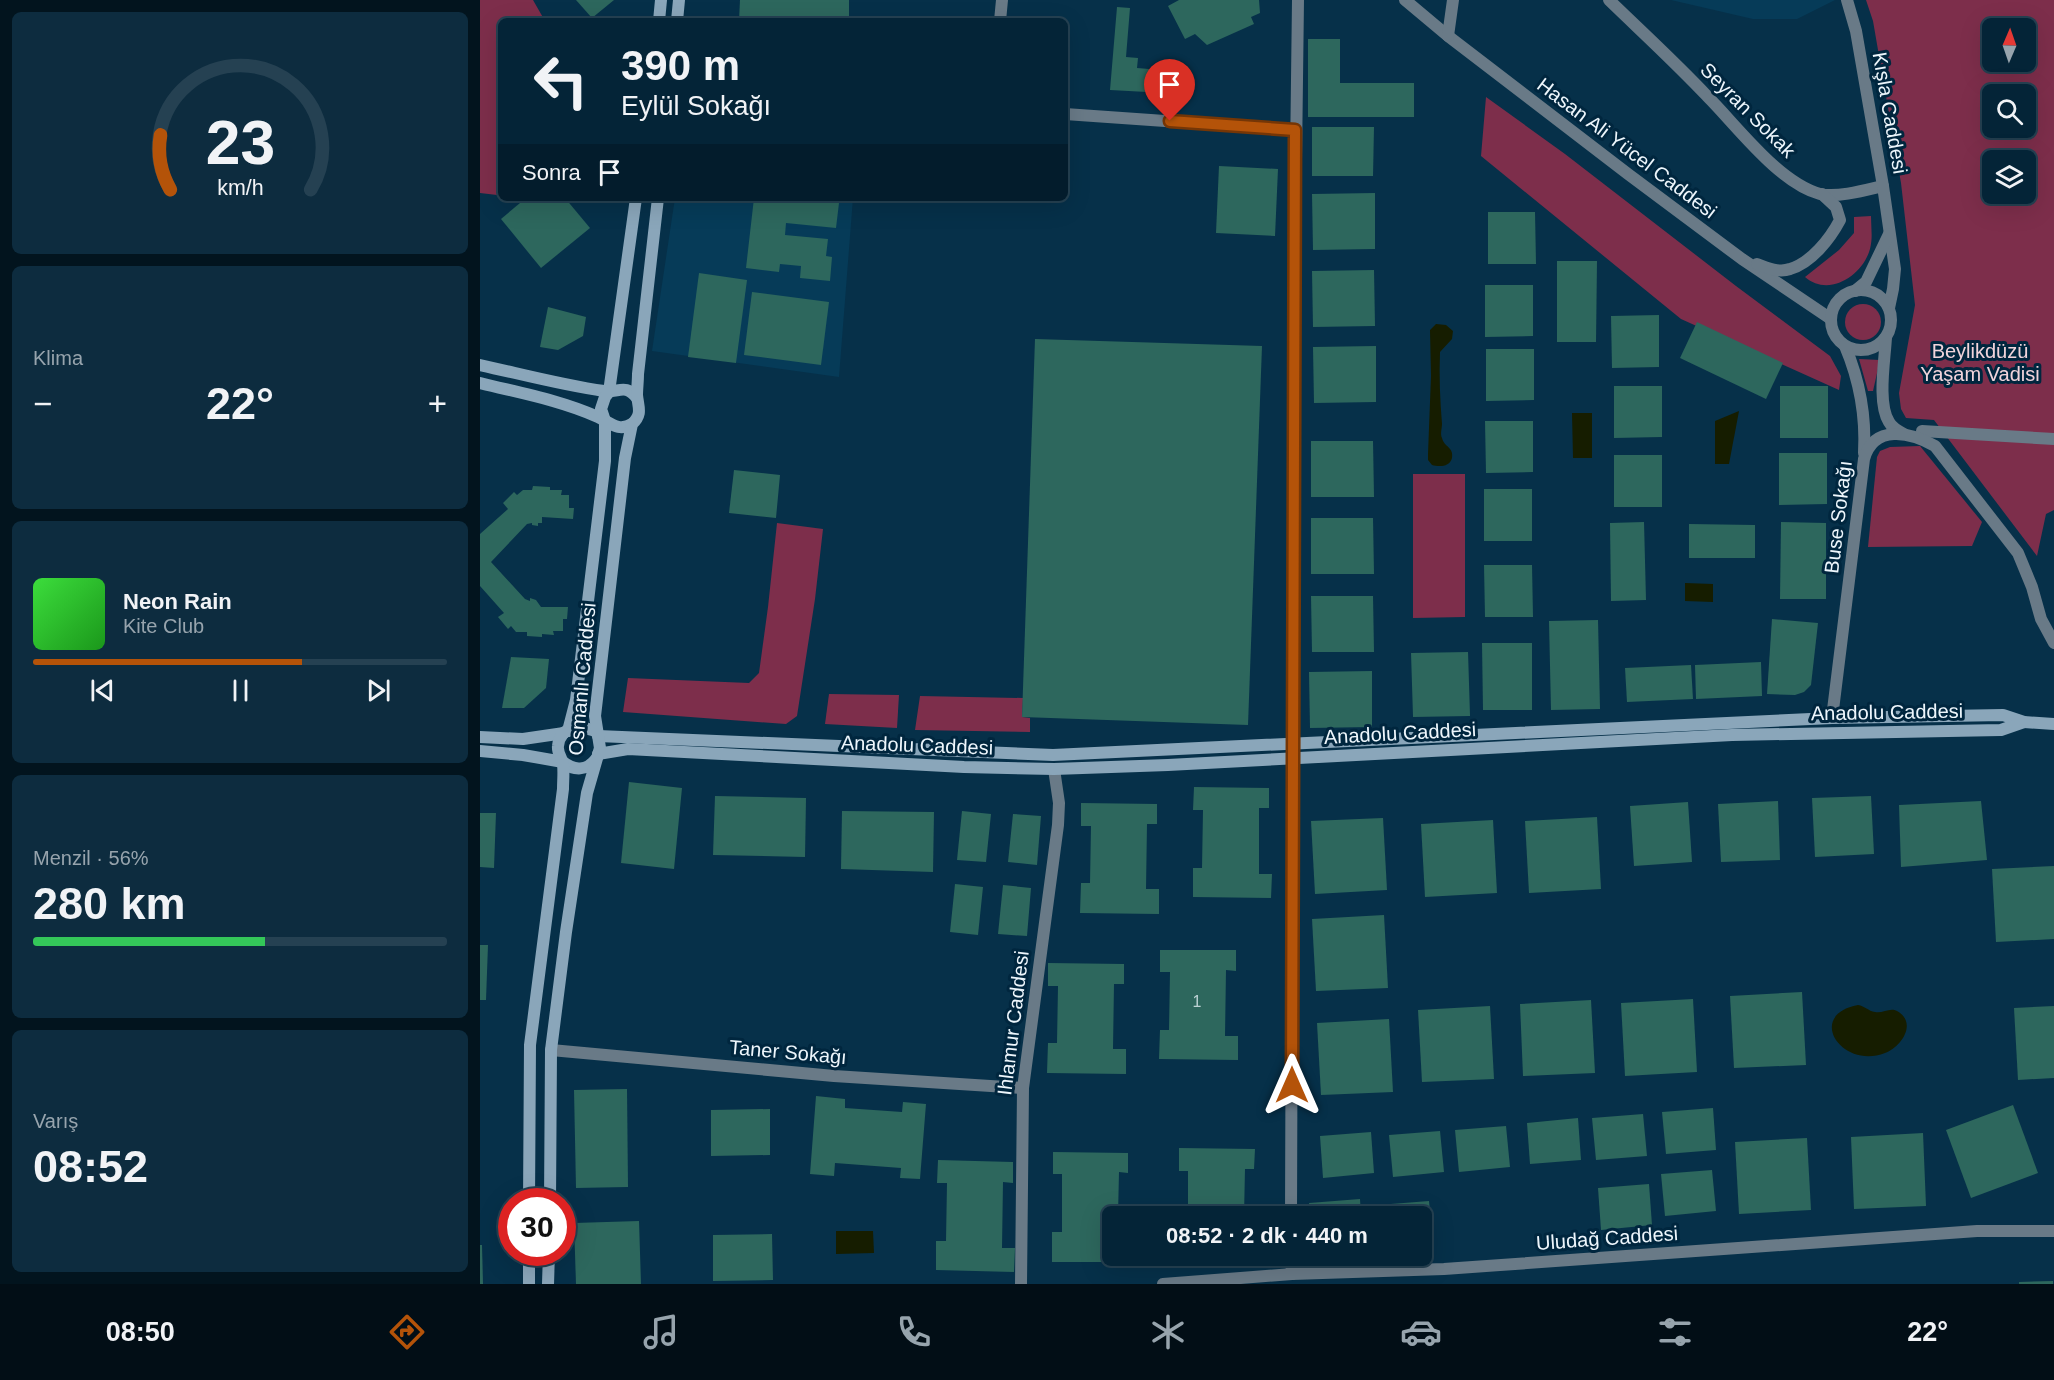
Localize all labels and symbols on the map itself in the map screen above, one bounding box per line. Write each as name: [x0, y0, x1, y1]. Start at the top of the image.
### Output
north arrow: [1982, 18, 2036, 72]
street label: Kışla Caddesi: [1868, 50, 1912, 176]
street label: Seyran Sokak: [1696, 58, 1801, 163]
pin: [1144, 59, 1195, 121]
street label: Hasan Ali Yücel Caddesi: [1533, 73, 1721, 223]
park label: Beylikdüzü Yaşam Vadisi: [1920, 340, 2040, 385]
street label: Buse Sokağı: [1820, 459, 1856, 575]
street label: Osmanlı Caddesi: [564, 602, 600, 756]
street label: Anadolu Caddesi: [1811, 700, 1963, 724]
street label: Anadolu Caddesi: [1323, 718, 1477, 748]
street label: Anadolu Caddesi: [840, 731, 994, 759]
street label: Ihlamur Caddesi: [993, 949, 1033, 1097]
house number: 1: [1193, 993, 1202, 1010]
street label: Taner Sokağı: [728, 1036, 848, 1068]
position arrow: [1260, 1053, 1324, 1117]
speed limit sign: 30: [498, 1188, 576, 1266]
street label: Uludağ Caddesi: [1535, 1222, 1679, 1254]

